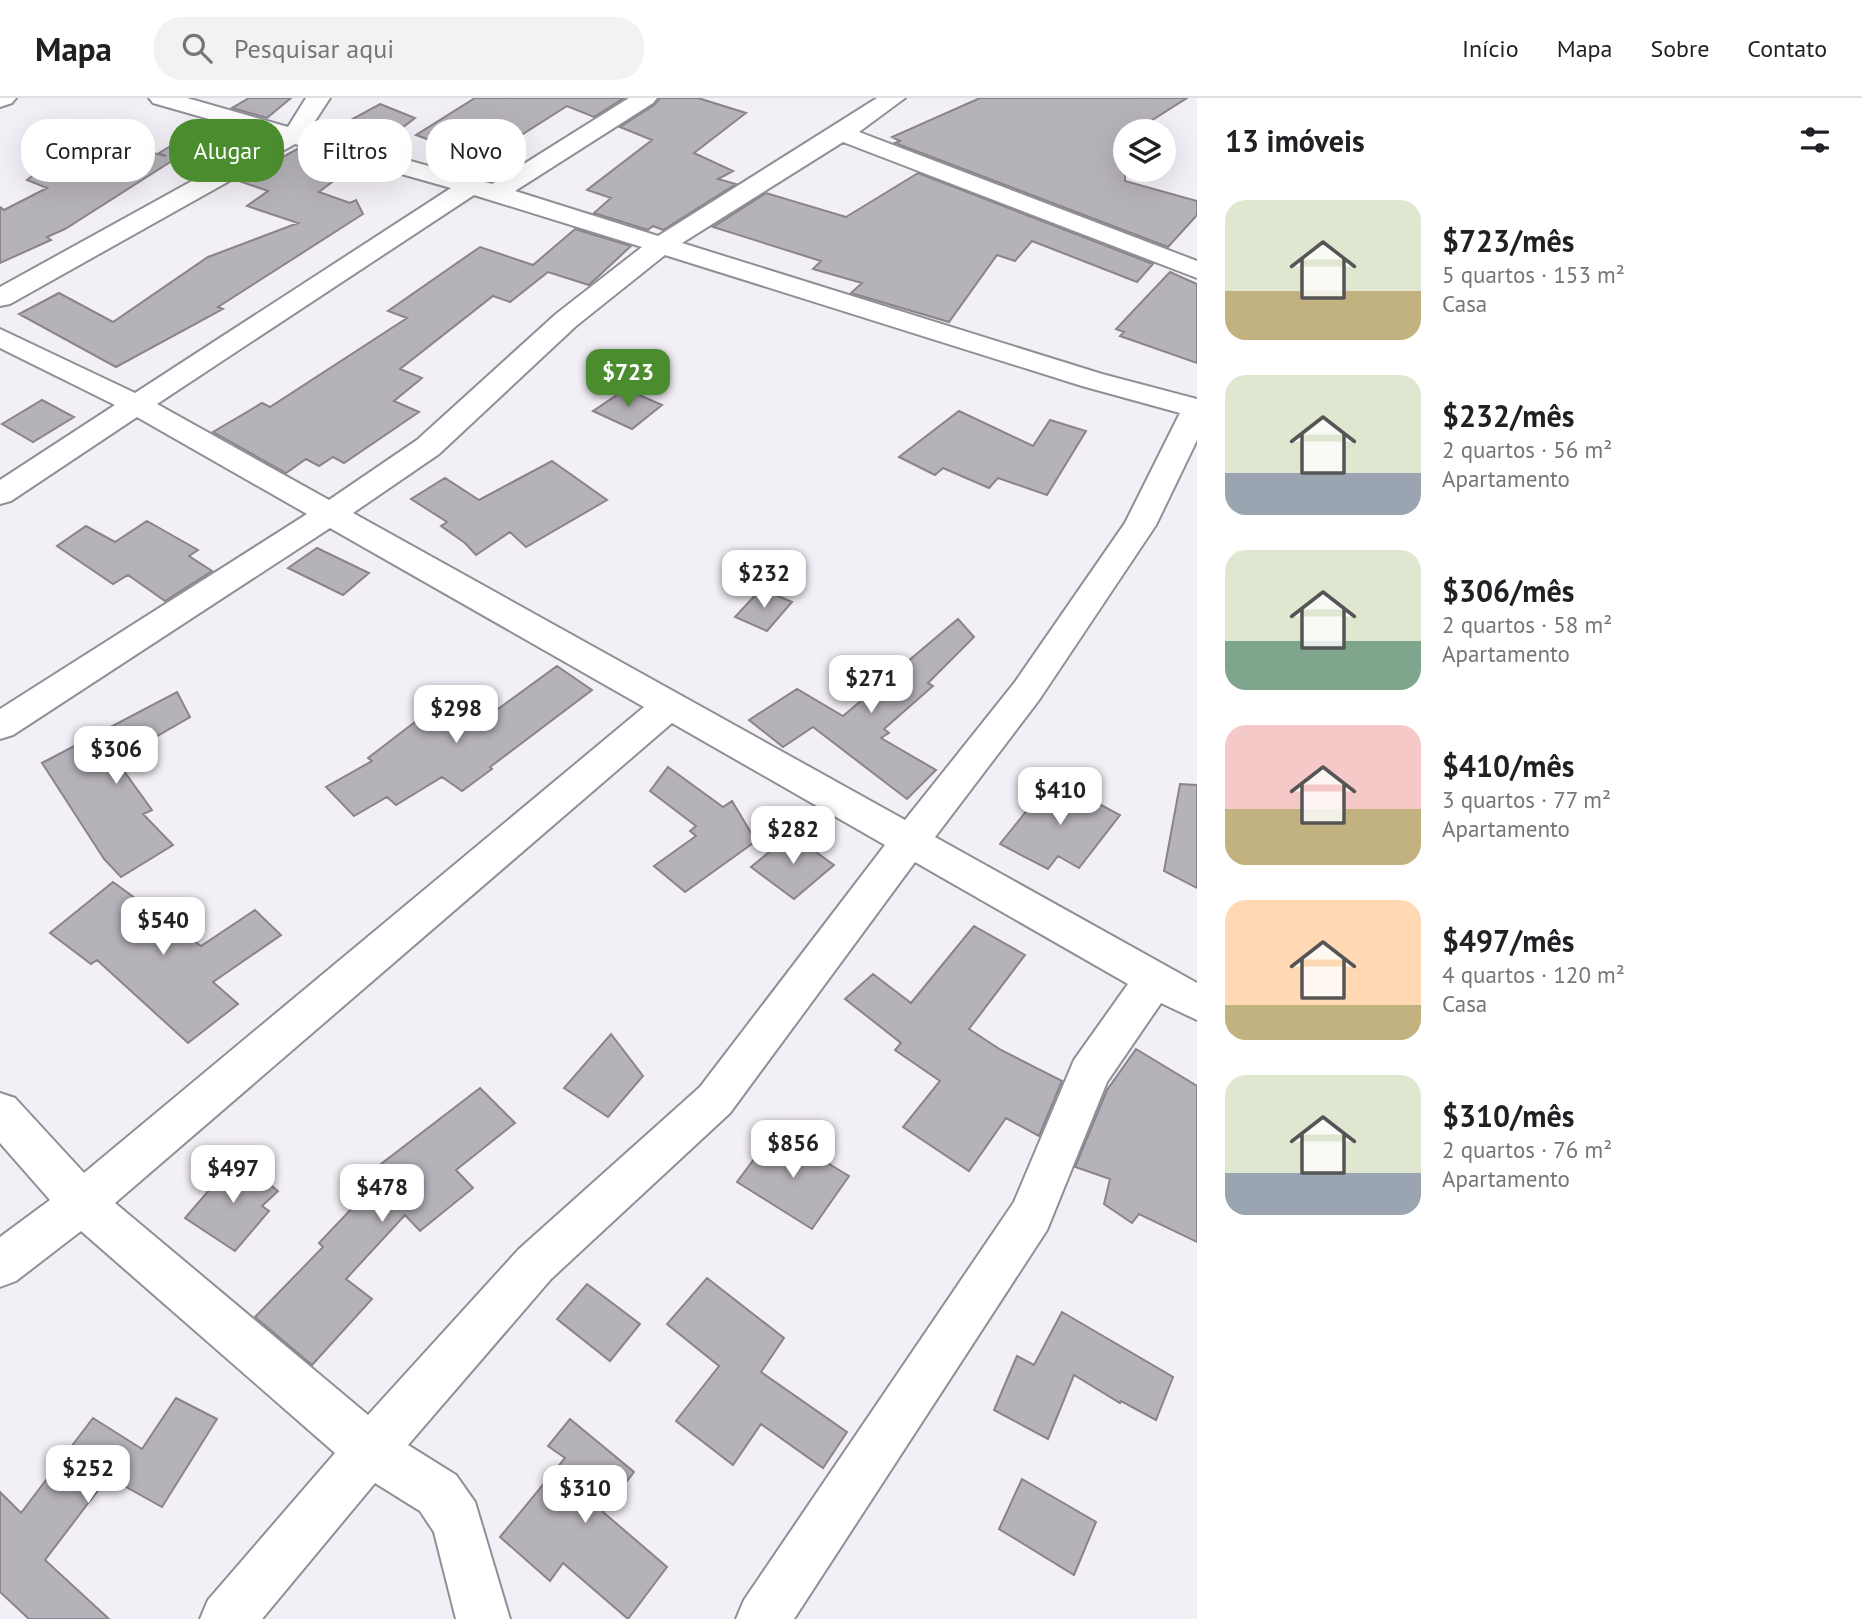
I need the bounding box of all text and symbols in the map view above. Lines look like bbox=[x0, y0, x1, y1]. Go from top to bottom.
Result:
search box bbox=[154, 17, 644, 80]
text: Mapa bbox=[35, 27, 112, 70]
icon: search bbox=[178, 29, 216, 67]
text: Pesquisar aqui bbox=[234, 32, 394, 65]
text: Início bbox=[1462, 33, 1519, 64]
text: Mapa bbox=[1557, 33, 1612, 64]
text: Sobre bbox=[1650, 33, 1709, 64]
text: Contato bbox=[1747, 33, 1827, 64]
chip: Comprar bbox=[21, 119, 155, 182]
chip: Alugar bbox=[169, 119, 284, 182]
chip: Filtros bbox=[298, 119, 412, 182]
chip: Novo bbox=[426, 119, 526, 182]
map controls bbox=[1113, 119, 1176, 182]
button: layers bbox=[1113, 119, 1176, 182]
text: 13 imóveis bbox=[1225, 121, 1365, 160]
icon: filters bbox=[1796, 121, 1834, 159]
text: $723/mês bbox=[1442, 221, 1574, 260]
icon: home bbox=[1281, 228, 1365, 312]
text: 5 quartos · 153 m² bbox=[1442, 260, 1625, 289]
text: Casa bbox=[1442, 289, 1487, 318]
pin: $723 bbox=[587, 350, 669, 409]
text: $723 bbox=[602, 357, 654, 386]
text: $232/mês bbox=[1442, 396, 1574, 435]
icon: home bbox=[1281, 403, 1365, 487]
text: 2 quartos · 56 m² bbox=[1442, 435, 1612, 464]
text: Apartamento bbox=[1442, 464, 1570, 493]
pin: $232 bbox=[723, 550, 805, 610]
text: $232 bbox=[738, 558, 790, 587]
text: $306/mês bbox=[1442, 571, 1574, 610]
icon: home bbox=[1281, 578, 1365, 662]
text: 2 quartos · 58 m² bbox=[1442, 610, 1612, 639]
text: Apartamento bbox=[1442, 639, 1570, 668]
pin: $271 bbox=[830, 656, 912, 715]
text: $271 bbox=[845, 663, 897, 692]
pin: $298 bbox=[415, 686, 497, 745]
text: $298 bbox=[430, 693, 482, 722]
pin: $306 bbox=[75, 726, 157, 786]
text: $306 bbox=[90, 734, 142, 763]
text: $410/mês bbox=[1442, 746, 1574, 785]
icon: home bbox=[1281, 753, 1365, 837]
pin: $410 bbox=[1019, 768, 1101, 827]
text: $410 bbox=[1034, 775, 1086, 804]
text: 3 quartos · 77 m² bbox=[1442, 785, 1611, 814]
pin: $282 bbox=[752, 806, 834, 866]
text: $282 bbox=[767, 814, 819, 843]
text: Apartamento bbox=[1442, 814, 1570, 843]
pin: $540 bbox=[122, 898, 204, 957]
text: $540 bbox=[137, 905, 189, 934]
text: $497/mês bbox=[1442, 921, 1574, 960]
icon: home bbox=[1281, 928, 1365, 1012]
text: 4 quartos · 120 m² bbox=[1442, 960, 1625, 989]
text: Casa bbox=[1442, 989, 1487, 1018]
text: $310/mês bbox=[1442, 1096, 1574, 1135]
icon: home bbox=[1281, 1103, 1365, 1187]
pin: $856 bbox=[752, 1121, 834, 1180]
text: $856 bbox=[767, 1128, 819, 1157]
text: 2 quartos · 76 m² bbox=[1442, 1135, 1612, 1164]
pin: $497 bbox=[192, 1146, 274, 1205]
text: $497 bbox=[207, 1153, 259, 1182]
pin: $478 bbox=[341, 1164, 423, 1224]
text: Apartamento bbox=[1442, 1164, 1570, 1193]
text: $478 bbox=[356, 1172, 408, 1201]
pin: $252 bbox=[47, 1446, 129, 1505]
text: $252 bbox=[62, 1453, 114, 1482]
pin: $310 bbox=[544, 1466, 626, 1525]
text: $310 bbox=[559, 1473, 611, 1502]

